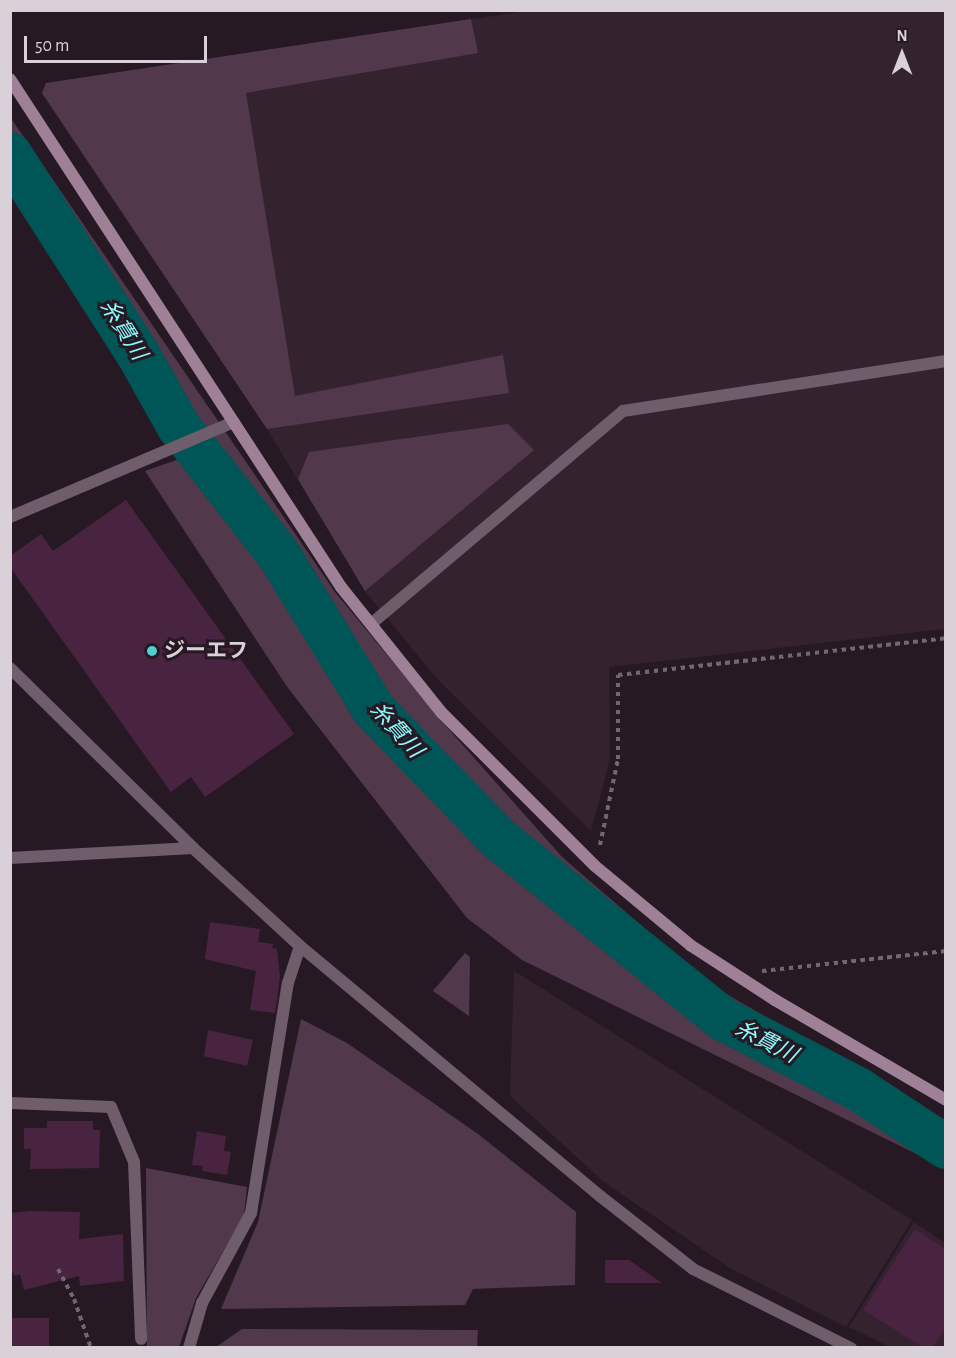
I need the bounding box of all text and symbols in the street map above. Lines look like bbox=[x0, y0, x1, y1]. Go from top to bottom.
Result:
scale bar bbox=[27, 24, 210, 62]
north arrow bbox=[872, 24, 932, 84]
text: N bbox=[896, 28, 908, 44]
text: 50 m bbox=[35, 37, 69, 55]
water label: 糸貫川 bbox=[94, 295, 152, 365]
place label: ジーエフ bbox=[164, 638, 248, 664]
marker: ジーエフ bbox=[145, 644, 159, 658]
water label: 糸貫川 bbox=[364, 697, 428, 763]
water label: 糸貫川 bbox=[731, 1015, 801, 1069]

